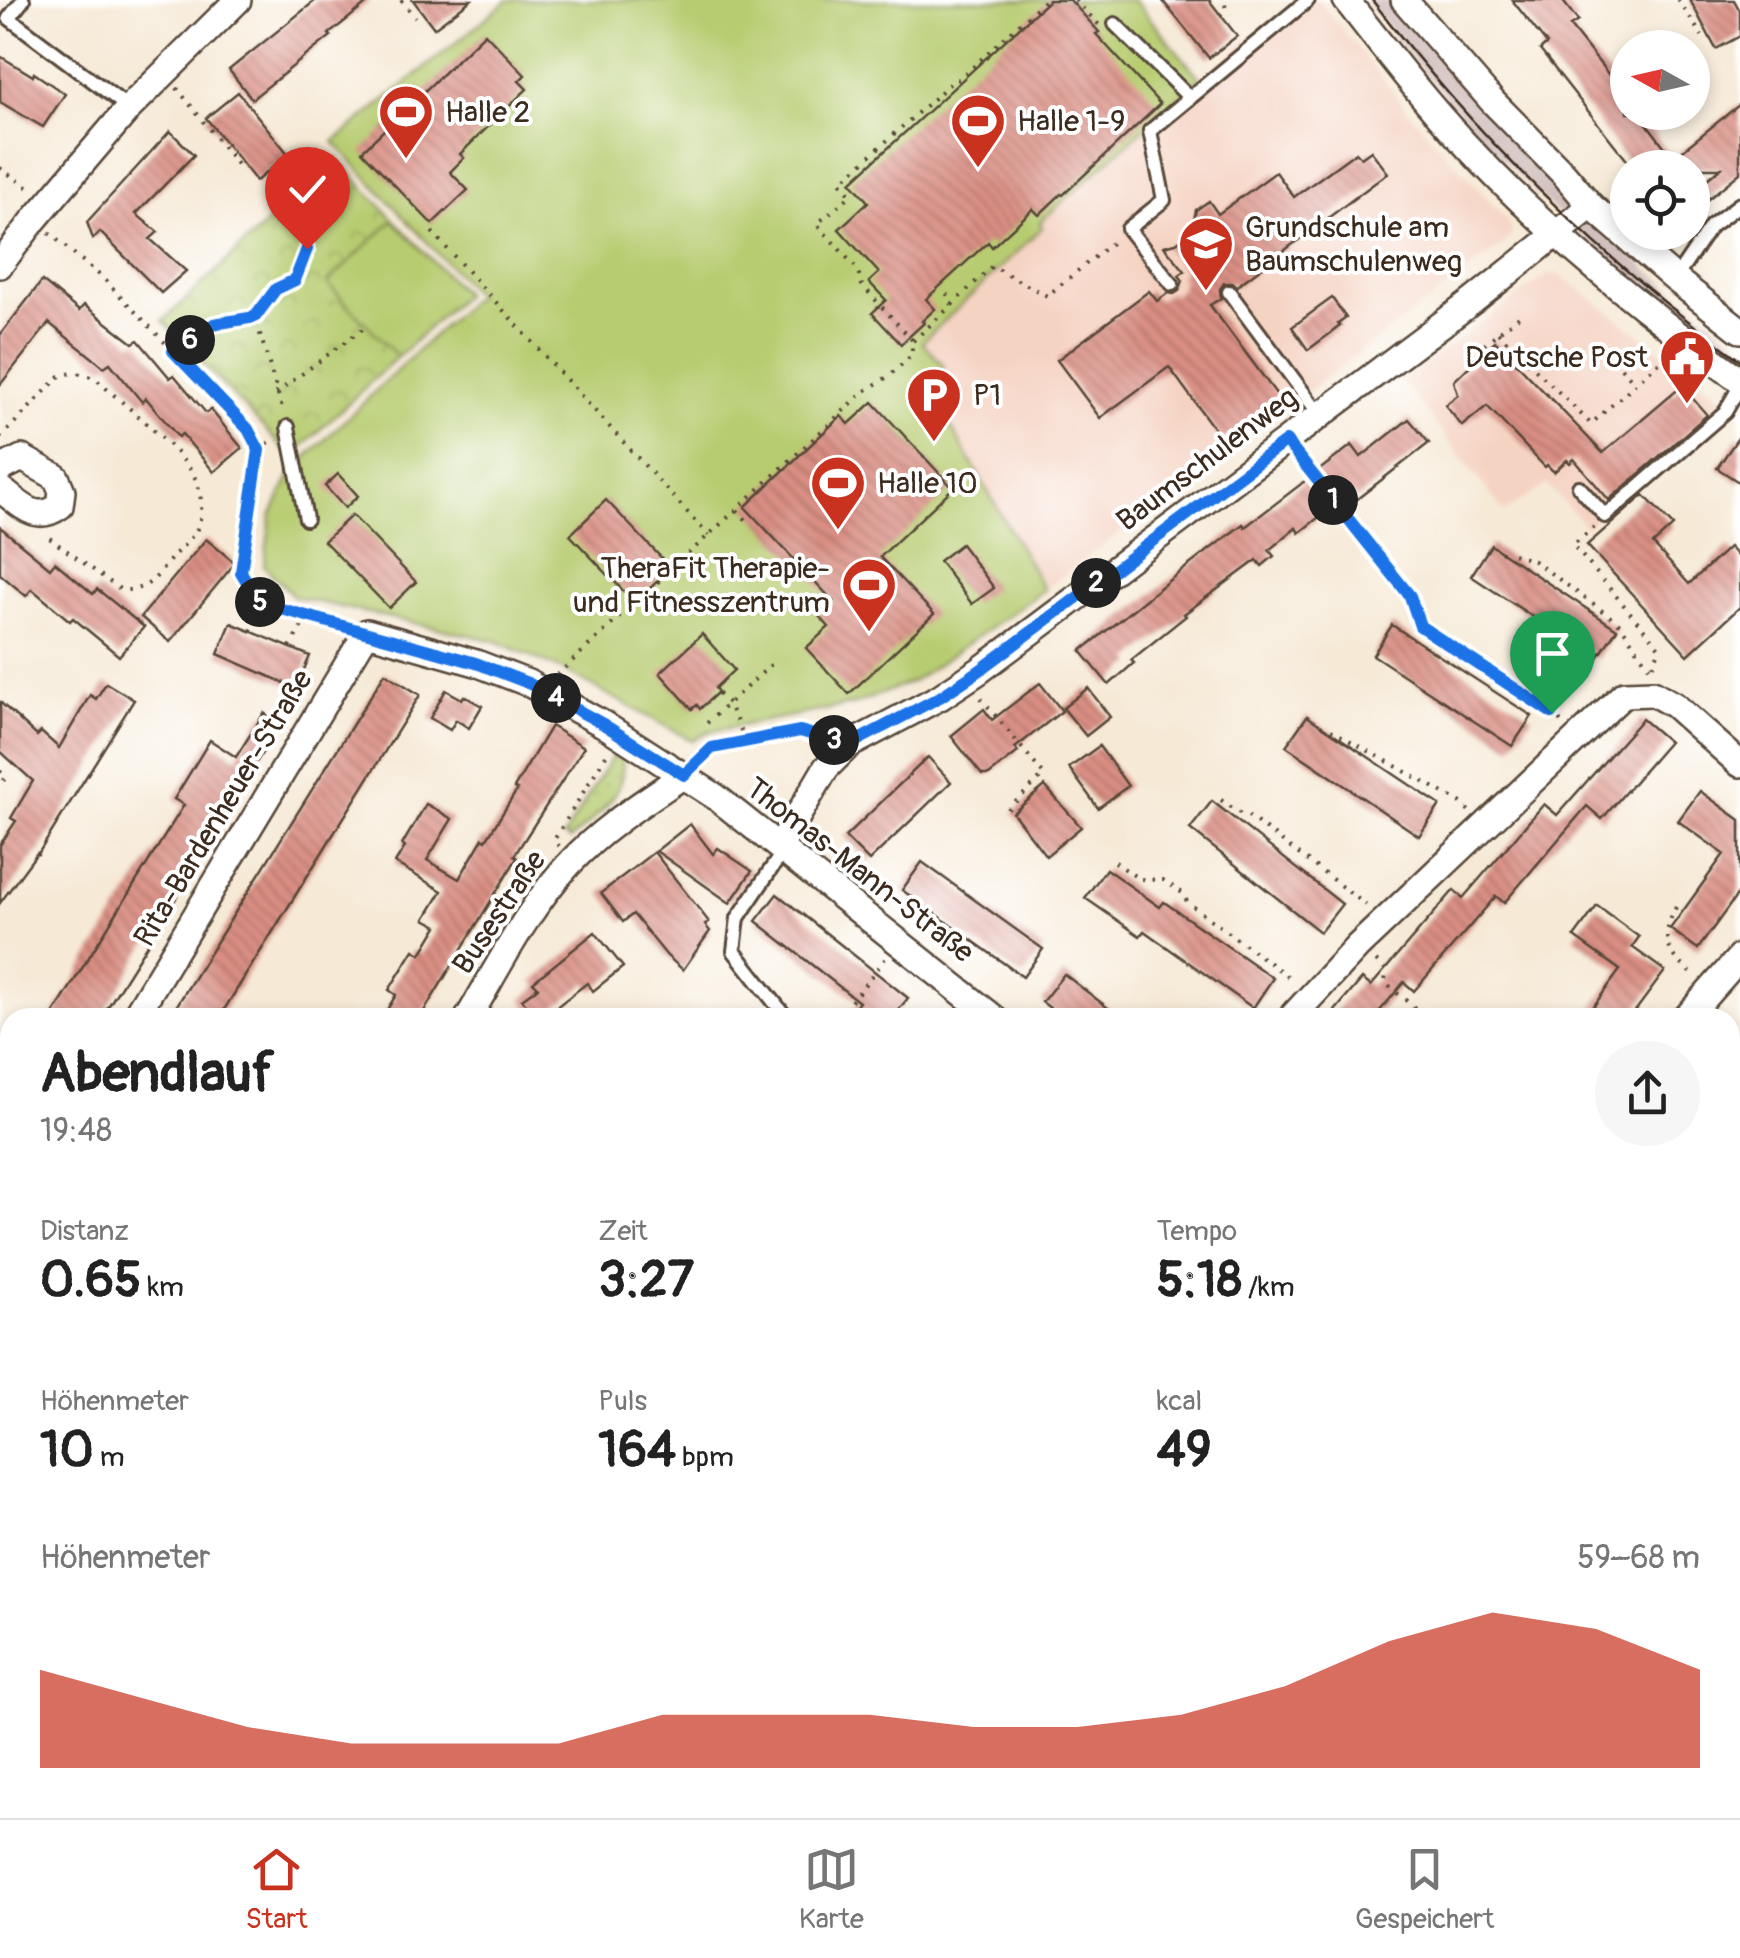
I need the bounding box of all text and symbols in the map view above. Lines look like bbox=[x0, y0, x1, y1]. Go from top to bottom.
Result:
north arrow bbox=[1610, 30, 1710, 130]
map controls bbox=[1610, 30, 1710, 250]
sports icon: Halle 2 bbox=[376, 82, 436, 161]
sports icon: Halle 1-9 bbox=[948, 91, 1008, 170]
place label: Halle 2 bbox=[445, 94, 530, 131]
place label: Halle 1-9 bbox=[1017, 103, 1125, 140]
pin bbox=[265, 147, 350, 250]
button: locate bbox=[1610, 150, 1710, 250]
icon: check bbox=[280, 162, 335, 217]
place label: Grundschule am Baumschulenweg bbox=[1245, 209, 1462, 280]
school or university icon: Grundschule am Baumschulenweg bbox=[1176, 214, 1236, 293]
pin: 6 bbox=[165, 315, 215, 365]
text: 6 bbox=[182, 322, 198, 357]
public building icon: Deutsche Post bbox=[1657, 327, 1717, 406]
place label: Deutsche Post bbox=[1465, 339, 1649, 376]
parking icon: P1 bbox=[904, 365, 964, 444]
place label: P1 bbox=[973, 377, 1001, 414]
street label: Baumschulenweg bbox=[1110, 379, 1305, 539]
sports icon: Halle 10 bbox=[808, 453, 868, 532]
place label: Halle 10 bbox=[877, 465, 978, 502]
pin: 1 bbox=[1308, 475, 1358, 525]
text: 1 bbox=[1328, 482, 1338, 517]
place label: TheraFit Therapie- und Fitnesszentrum bbox=[573, 550, 830, 621]
sports icon: TheraFit Therapie- und Fitnesszentrum bbox=[839, 555, 899, 634]
pin: 2 bbox=[1071, 558, 1121, 608]
text: 2 bbox=[1088, 565, 1104, 600]
pin: 5 bbox=[235, 577, 285, 627]
text: 5 bbox=[252, 584, 268, 619]
pin bbox=[1510, 611, 1595, 714]
icon: arrive bbox=[1525, 626, 1580, 681]
street label: Rita-Bardenheuer-Straße bbox=[126, 663, 321, 953]
pin: 4 bbox=[531, 673, 581, 723]
text: 4 bbox=[548, 680, 564, 715]
pin: 3 bbox=[809, 715, 859, 765]
text: 3 bbox=[826, 722, 842, 757]
street label: Thomas-Mann-Straße bbox=[738, 770, 981, 971]
street label: Busestraße bbox=[444, 843, 554, 981]
text: Abendlauf bbox=[40, 1039, 274, 1108]
button: share bbox=[1595, 1041, 1700, 1146]
text: 19:48 bbox=[40, 1111, 112, 1151]
text: Distanz bbox=[40, 1214, 129, 1249]
text: Zeit bbox=[598, 1214, 648, 1249]
text: Tempo bbox=[1157, 1214, 1237, 1249]
text: 0.65 bbox=[40, 1249, 141, 1312]
text: 3:27 bbox=[598, 1249, 694, 1312]
text: 5:18 bbox=[1157, 1249, 1242, 1312]
text: km bbox=[141, 1270, 184, 1305]
text: /km bbox=[1242, 1270, 1295, 1305]
text: Höhenmeter bbox=[40, 1384, 189, 1419]
text: Puls bbox=[598, 1384, 647, 1419]
text: kcal bbox=[1157, 1384, 1202, 1419]
text: 10 bbox=[40, 1419, 94, 1482]
text: 164 bbox=[598, 1419, 676, 1482]
text: 49 bbox=[1157, 1419, 1211, 1482]
text: m bbox=[94, 1440, 125, 1475]
text: bpm bbox=[676, 1440, 734, 1475]
text: Höhenmeter bbox=[40, 1538, 210, 1578]
text: 59–68 m bbox=[1577, 1538, 1700, 1578]
tab: Start bbox=[246, 1842, 308, 1937]
tab: Karte bbox=[799, 1842, 864, 1937]
tab: Gespeichert bbox=[1355, 1842, 1494, 1937]

